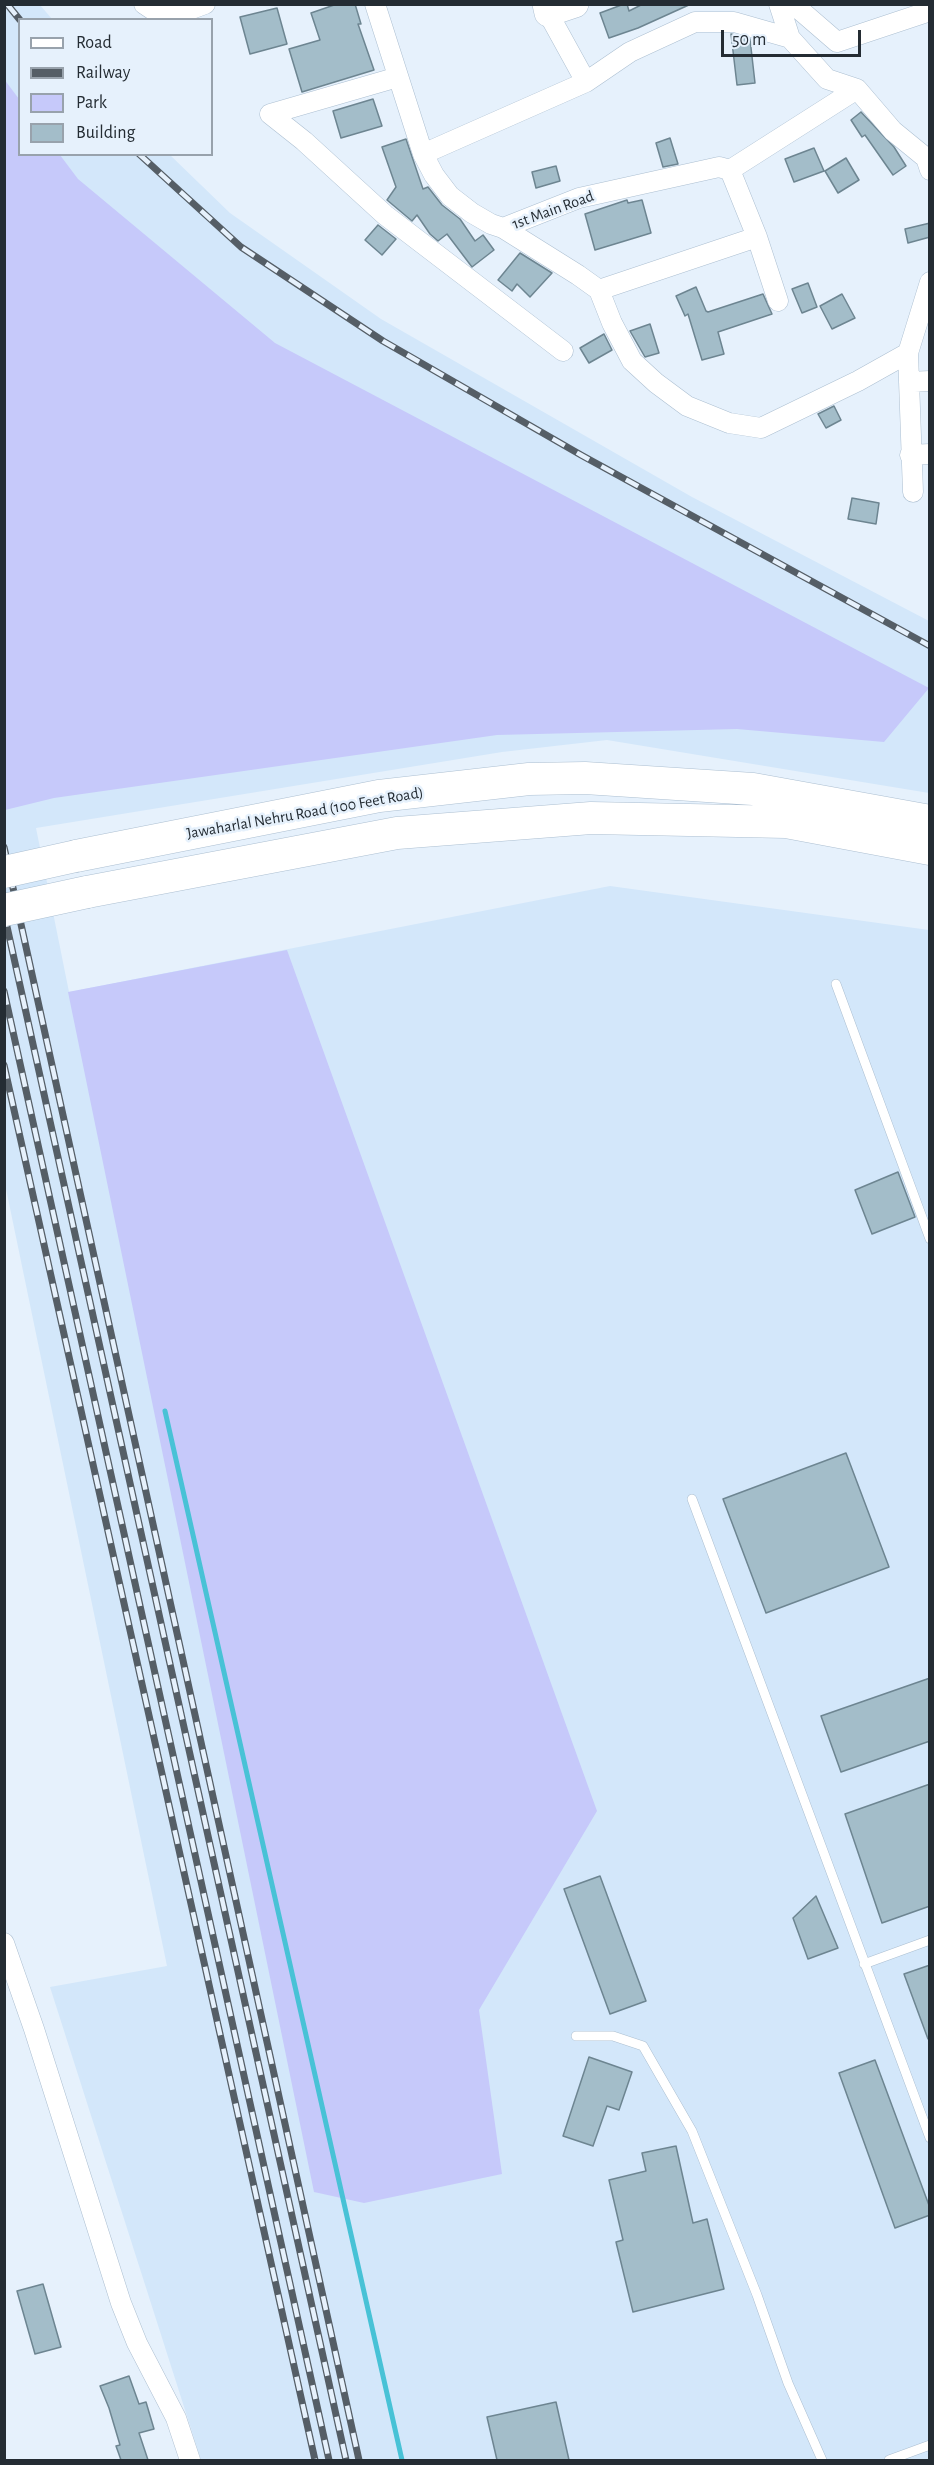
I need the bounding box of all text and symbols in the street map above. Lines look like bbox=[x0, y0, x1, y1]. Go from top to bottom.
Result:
legend bbox=[18, 18, 213, 156]
scale bar bbox=[724, 18, 864, 56]
text: 50 m bbox=[732, 31, 766, 49]
text: Road bbox=[76, 34, 112, 52]
text: Railway bbox=[76, 64, 130, 82]
text: Park bbox=[76, 94, 107, 112]
text: Building bbox=[76, 124, 135, 142]
street label: 1st Main Road bbox=[509, 186, 597, 234]
street label: Jawaharlal Nehru Road (100 Feet Road) bbox=[185, 783, 425, 843]

